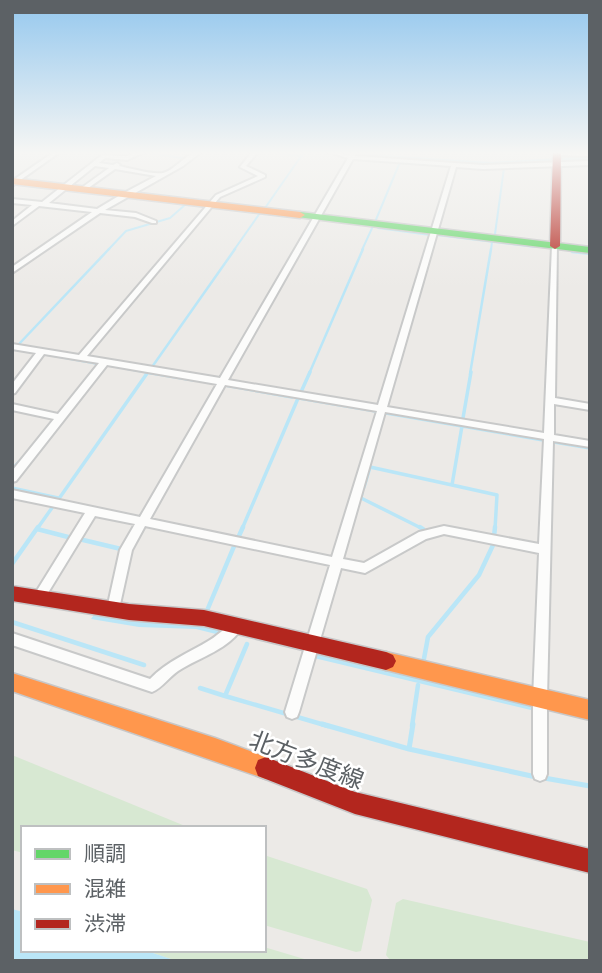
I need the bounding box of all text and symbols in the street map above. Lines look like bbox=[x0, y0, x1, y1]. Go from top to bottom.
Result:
street label: 北方多度線 bbox=[246, 724, 368, 794]
legend bbox=[21, 826, 266, 952]
text: 順調 bbox=[84, 840, 126, 865]
text: 混雑 bbox=[84, 875, 126, 900]
text: 渋滞 bbox=[84, 910, 126, 935]

